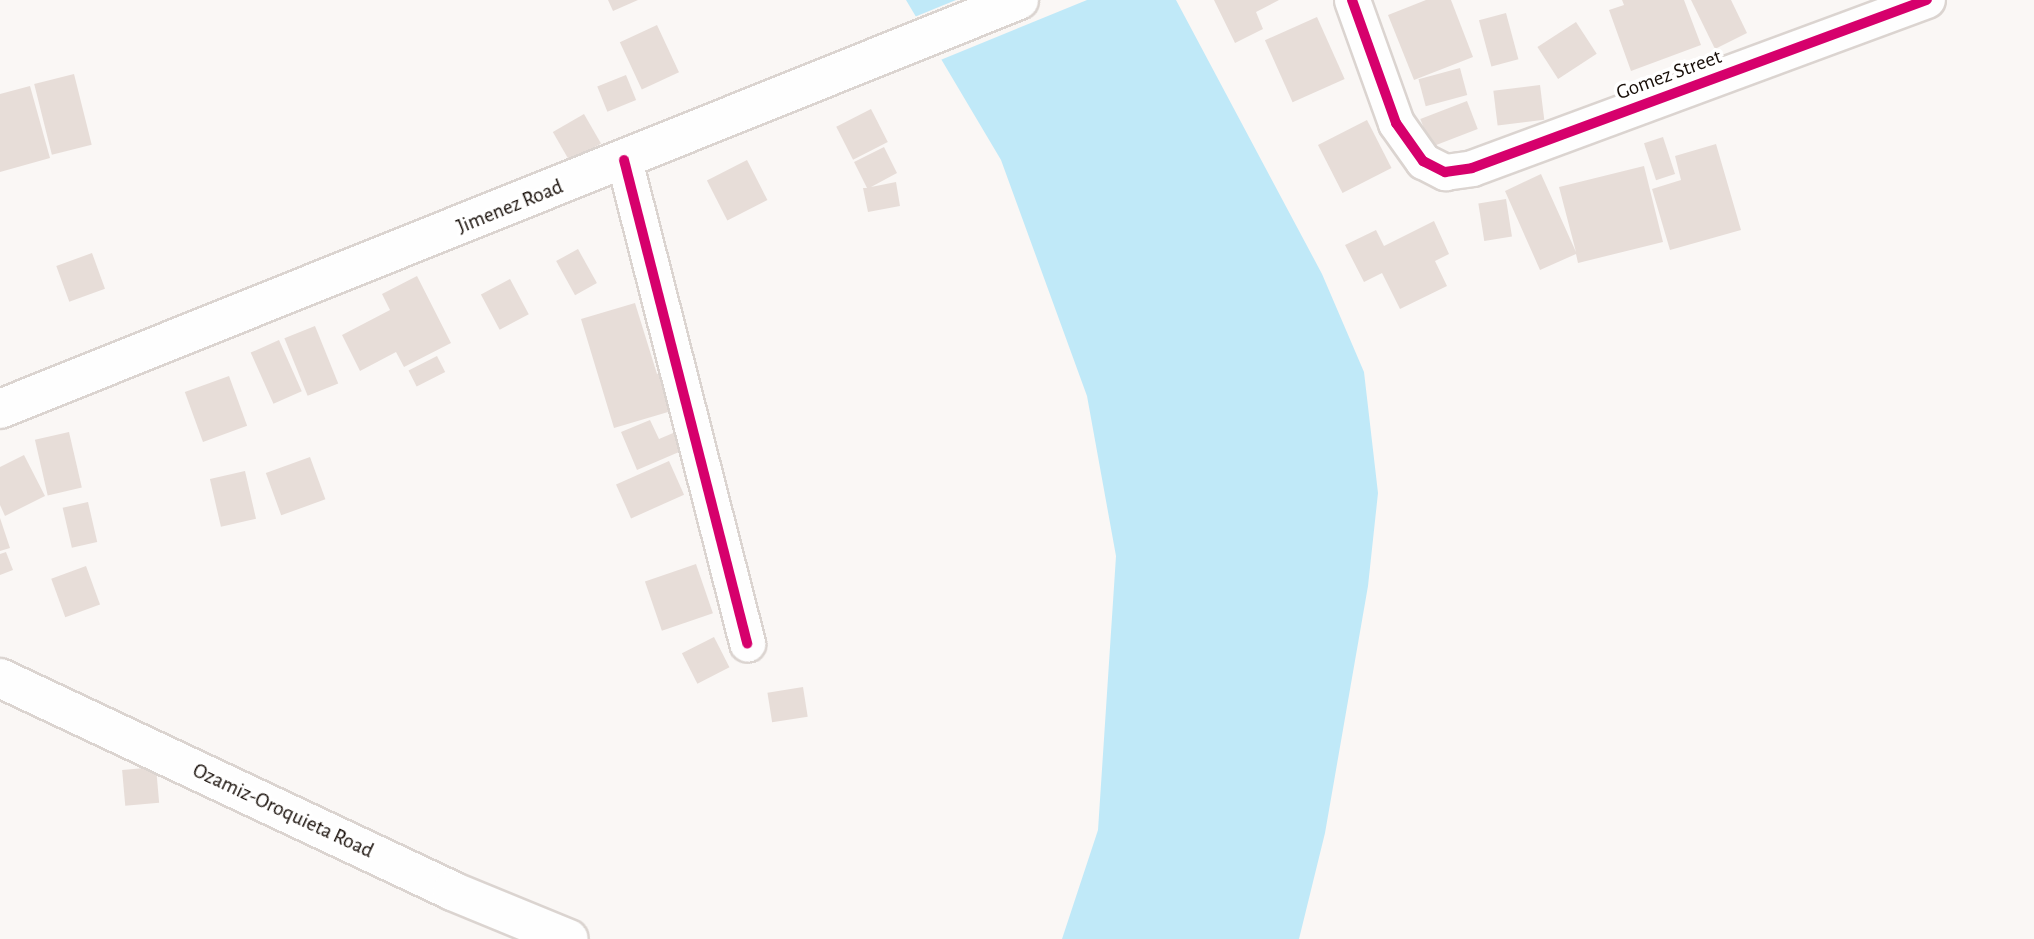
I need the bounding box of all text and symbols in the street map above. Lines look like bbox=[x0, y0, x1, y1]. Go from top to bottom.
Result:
street label: Gomez Street bbox=[1613, 44, 1725, 106]
street label: Jimenez Road bbox=[453, 174, 567, 240]
street label: Ozamiz-Oroquieta Road bbox=[189, 758, 377, 864]

